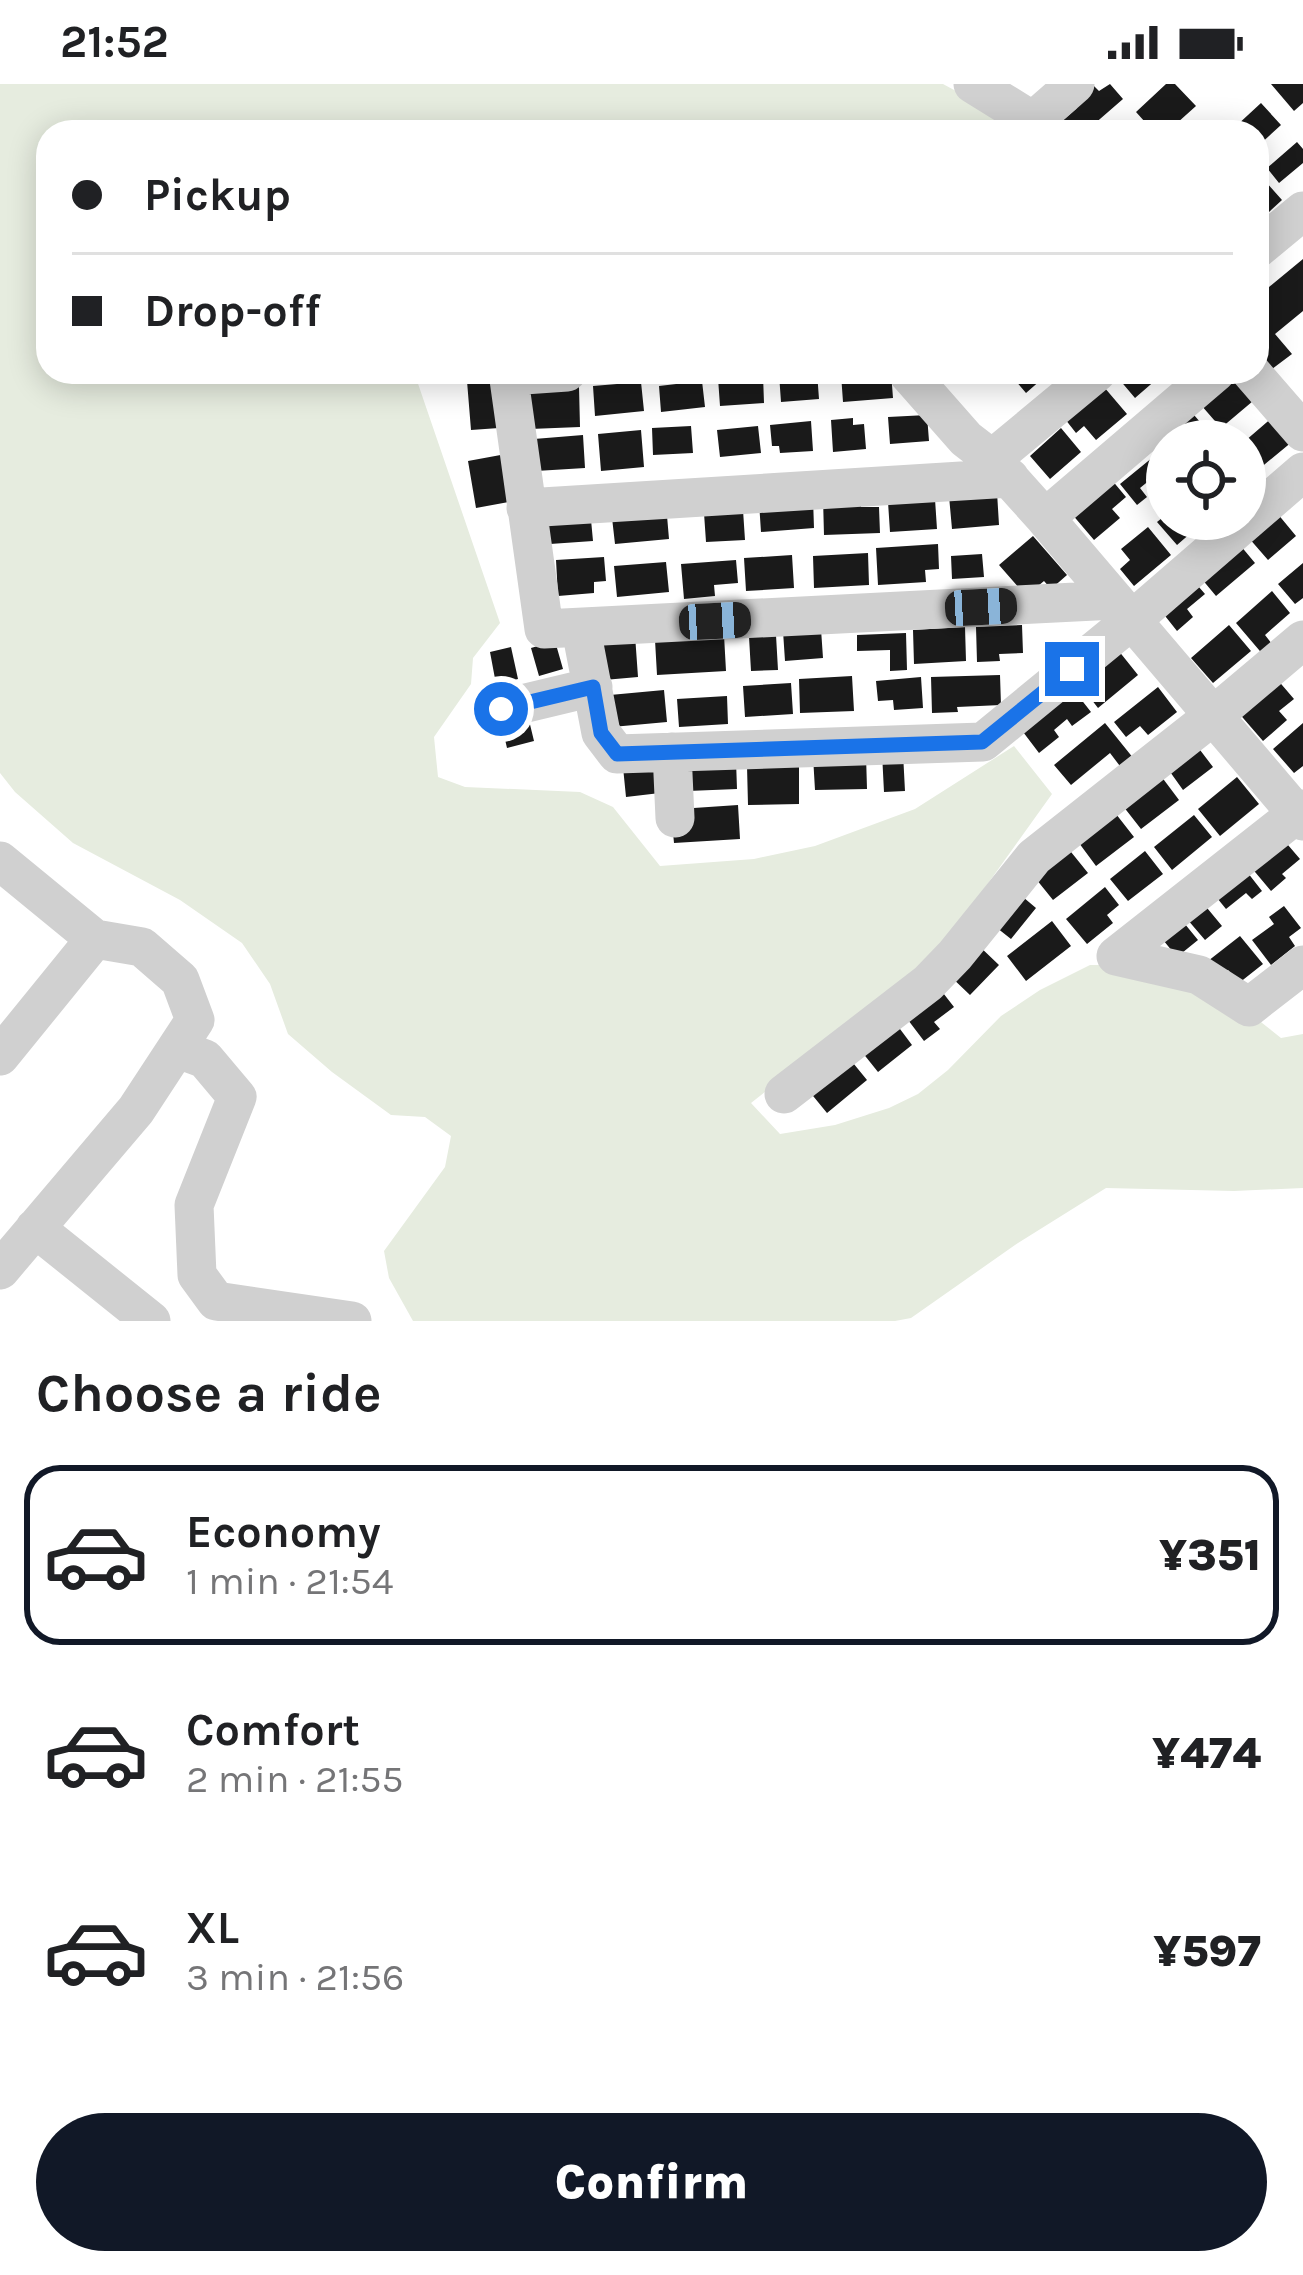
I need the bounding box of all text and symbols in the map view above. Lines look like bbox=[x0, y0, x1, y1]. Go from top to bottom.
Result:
text: 21:52 bbox=[60, 16, 169, 68]
text: Pickup bbox=[144, 169, 291, 221]
text: Drop-off bbox=[144, 285, 321, 337]
map controls bbox=[1146, 420, 1266, 540]
button: locate bbox=[1146, 420, 1266, 540]
car bbox=[944, 587, 1018, 627]
car bbox=[678, 601, 752, 641]
route end bbox=[1045, 642, 1099, 696]
route start bbox=[474, 682, 528, 736]
text: Choose a ride bbox=[36, 1361, 382, 1425]
icon: car bbox=[42, 1501, 150, 1609]
text: Economy bbox=[186, 1506, 381, 1558]
text: ¥351 bbox=[1159, 1529, 1261, 1581]
text: 1 min · 21:54 bbox=[186, 1558, 394, 1604]
icon: car bbox=[42, 1699, 150, 1807]
text: Comfort bbox=[186, 1704, 360, 1756]
text: ¥474 bbox=[1152, 1727, 1261, 1779]
text: 2 min · 21:55 bbox=[186, 1756, 404, 1802]
icon: car bbox=[42, 1897, 150, 2005]
text: XL bbox=[186, 1902, 239, 1954]
text: ¥597 bbox=[1153, 1925, 1261, 1977]
text: 3 min · 21:56 bbox=[186, 1954, 404, 2000]
button: Confirm bbox=[36, 2113, 1267, 2251]

